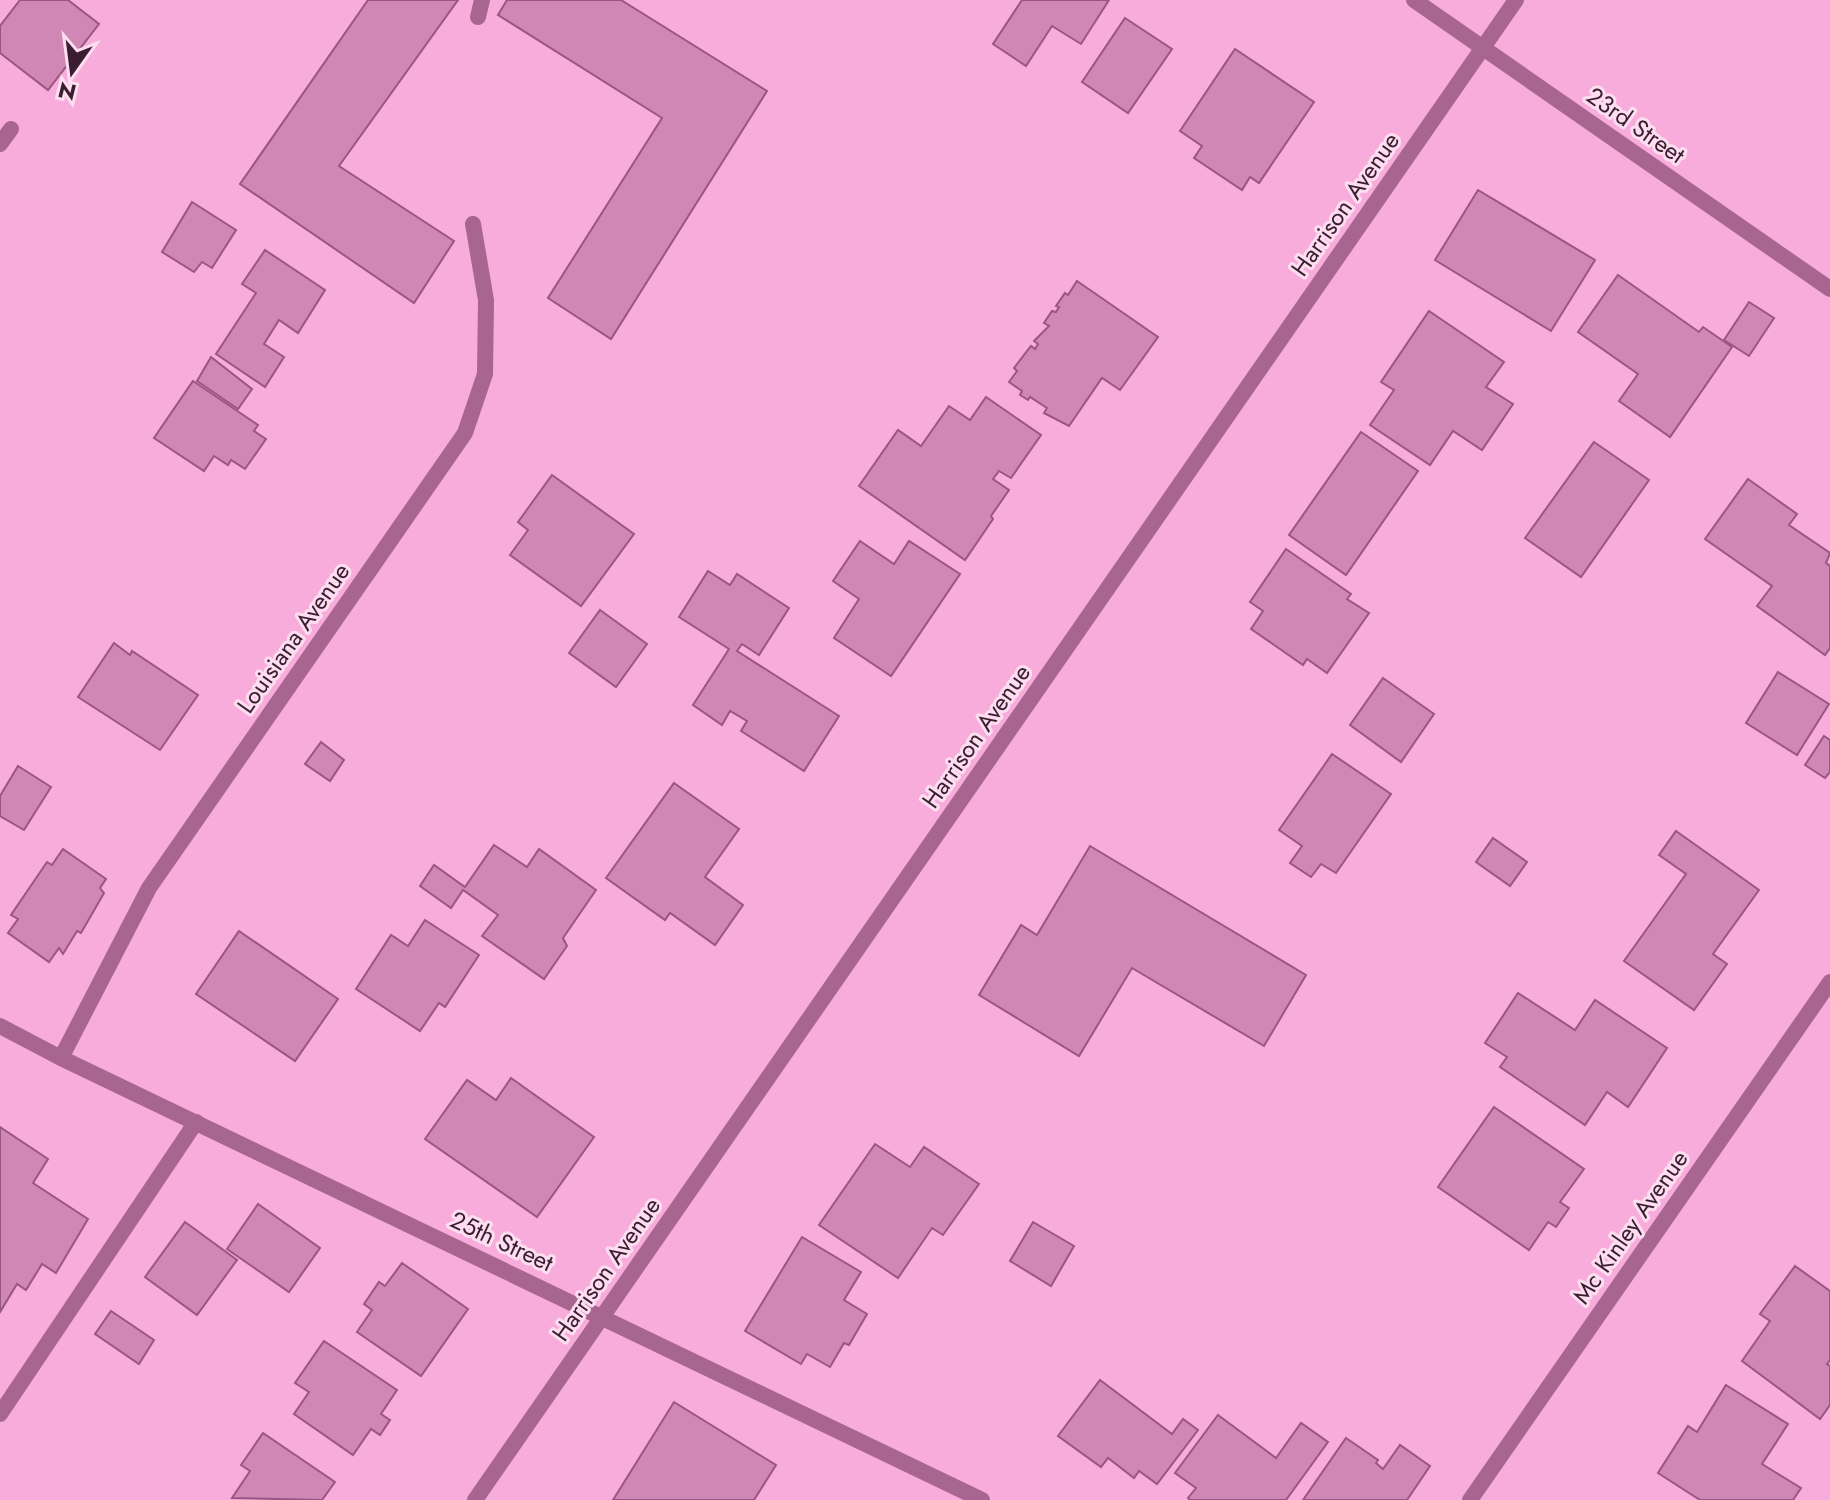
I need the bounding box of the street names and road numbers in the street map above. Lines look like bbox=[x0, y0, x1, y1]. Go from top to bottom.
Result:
street label: 23rd Street bbox=[1580, 78, 1693, 172]
street label: Harrison Avenue bbox=[1282, 125, 1408, 283]
street label: Louisiana Avenue bbox=[228, 556, 358, 720]
street label: Harrison Avenue bbox=[913, 657, 1039, 815]
street label: Mc Kinley Avenue bbox=[1564, 1143, 1696, 1311]
street label: Harrison Avenue bbox=[543, 1190, 669, 1348]
street label: 25th Street bbox=[445, 1202, 559, 1280]

